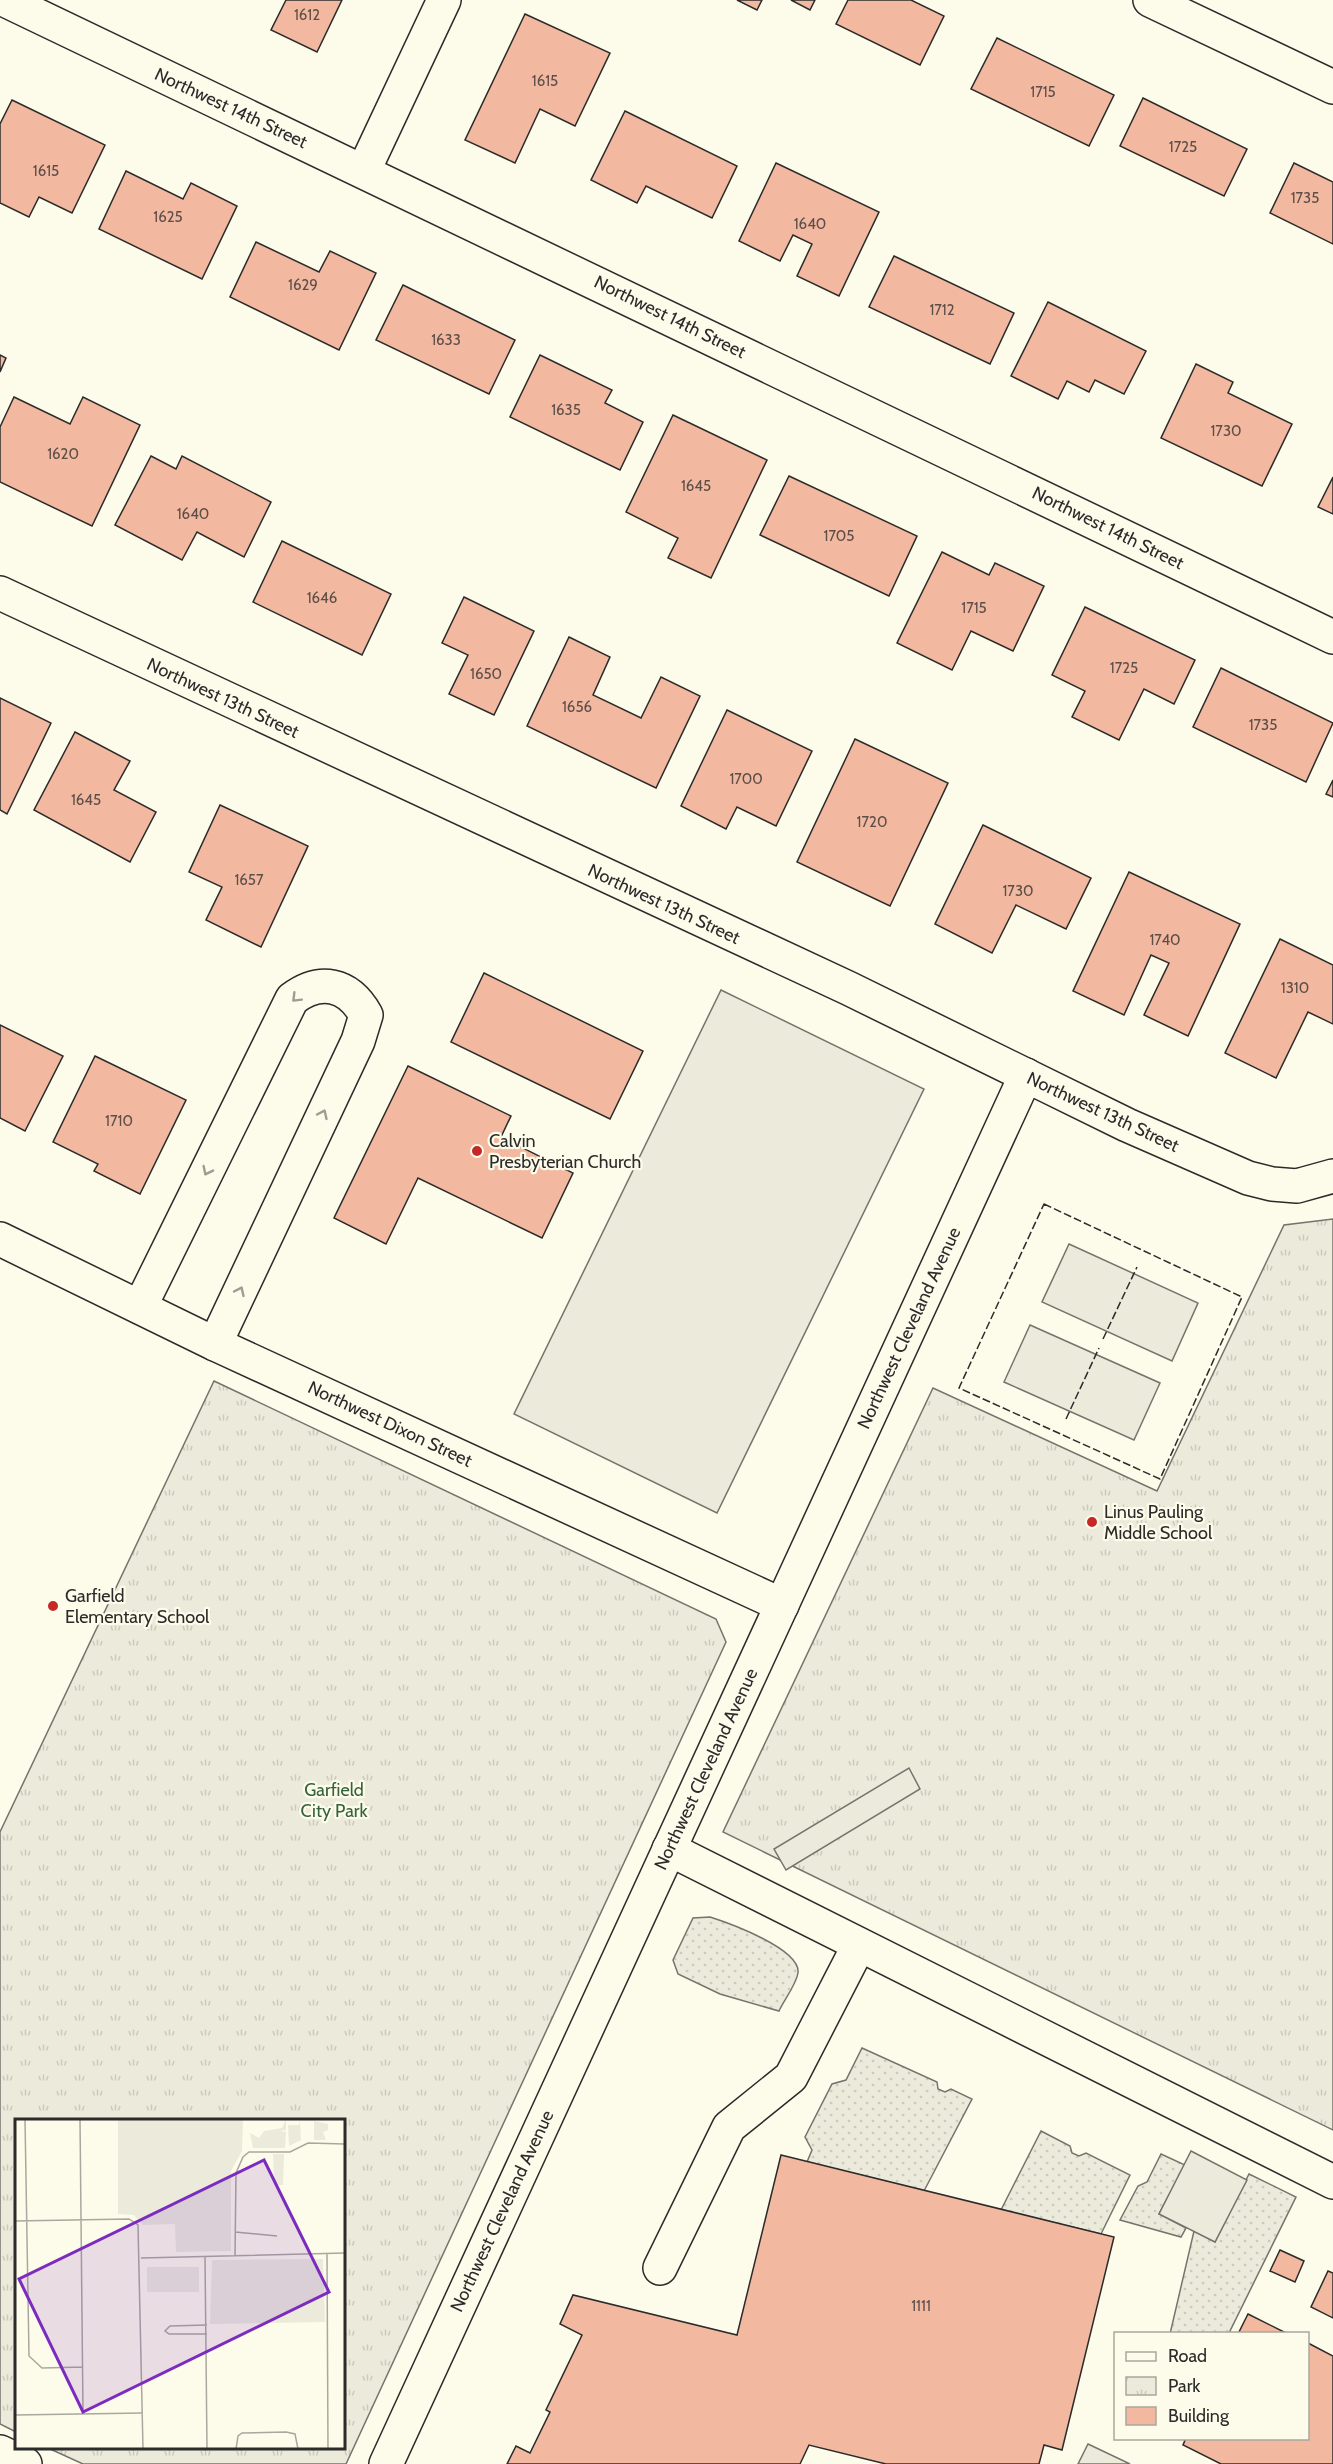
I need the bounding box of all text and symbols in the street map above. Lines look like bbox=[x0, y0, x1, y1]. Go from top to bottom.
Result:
house number: 1612 bbox=[294, 6, 320, 24]
street label: Northwest 14th Street bbox=[151, 63, 311, 153]
house number: 1615 bbox=[532, 72, 558, 90]
house number: 1715 bbox=[1030, 83, 1056, 101]
house number: 1725 bbox=[1169, 138, 1197, 156]
house number: 1615 bbox=[33, 162, 59, 180]
house number: 1735 bbox=[1291, 189, 1319, 207]
house number: 1625 bbox=[153, 208, 183, 226]
house number: 1640 bbox=[794, 215, 826, 233]
street label: Northwest 14th Street bbox=[591, 271, 749, 363]
house number: 1629 bbox=[288, 276, 318, 294]
house number: 1712 bbox=[929, 301, 955, 319]
house number: 1633 bbox=[431, 331, 461, 349]
house number: 1635 bbox=[551, 401, 581, 419]
house number: 1730 bbox=[1210, 422, 1242, 440]
house number: 1620 bbox=[47, 445, 79, 463]
house number: 1645 bbox=[681, 477, 711, 495]
street label: Northwest 14th Street bbox=[1029, 482, 1187, 574]
house number: 1640 bbox=[177, 505, 209, 523]
house number: 1705 bbox=[824, 527, 854, 545]
house number: 1646 bbox=[307, 589, 337, 607]
house number: 1715 bbox=[961, 599, 987, 617]
street label: Northwest 13th Street bbox=[144, 653, 302, 743]
house number: 1725 bbox=[1110, 659, 1138, 677]
house number: 1650 bbox=[470, 665, 502, 683]
house number: 1656 bbox=[562, 698, 592, 716]
house number: 1735 bbox=[1249, 716, 1277, 734]
house number: 1700 bbox=[729, 770, 763, 788]
house number: 1645 bbox=[71, 791, 101, 809]
house number: 1720 bbox=[857, 813, 887, 831]
street label: Northwest 13th Street bbox=[585, 859, 743, 949]
house number: 1657 bbox=[234, 871, 264, 889]
house number: 1730 bbox=[1002, 882, 1034, 900]
house number: 1740 bbox=[1149, 931, 1181, 949]
house number: 1310 bbox=[1281, 979, 1309, 997]
one-way arrow bbox=[292, 991, 303, 1002]
street label: Northwest 13th Street bbox=[1024, 1067, 1182, 1157]
one-way arrow bbox=[316, 1110, 328, 1121]
house number: 1710 bbox=[105, 1112, 133, 1130]
place label: Calvin Presbyterian Church bbox=[489, 1130, 641, 1173]
marker: Calvin Presbyterian Church bbox=[470, 1144, 484, 1158]
one-way arrow bbox=[203, 1165, 214, 1176]
street label: Northwest Cleveland Avenue bbox=[853, 1224, 965, 1432]
one-way arrow bbox=[233, 1286, 245, 1297]
street label: Northwest Dixon Street bbox=[304, 1376, 476, 1472]
place label: Linus Pauling Middle School bbox=[1104, 1501, 1213, 1544]
marker: Linus Pauling Middle School bbox=[1085, 1515, 1099, 1529]
place label: Garfield Elementary School bbox=[65, 1585, 210, 1628]
marker: Garfield Elementary School bbox=[46, 1599, 60, 1613]
street label: Northwest Cleveland Avenue bbox=[650, 1665, 762, 1873]
park label: Garfield City Park bbox=[300, 1779, 368, 1822]
street label: Northwest Cleveland Avenue bbox=[446, 2107, 558, 2315]
inset map bbox=[15, 2119, 345, 2449]
house number: 1111 bbox=[911, 2297, 931, 2315]
legend bbox=[1114, 2332, 1309, 2440]
text: Road bbox=[1168, 2345, 1207, 2367]
text: Park bbox=[1168, 2375, 1201, 2397]
text: Building bbox=[1168, 2405, 1230, 2427]

